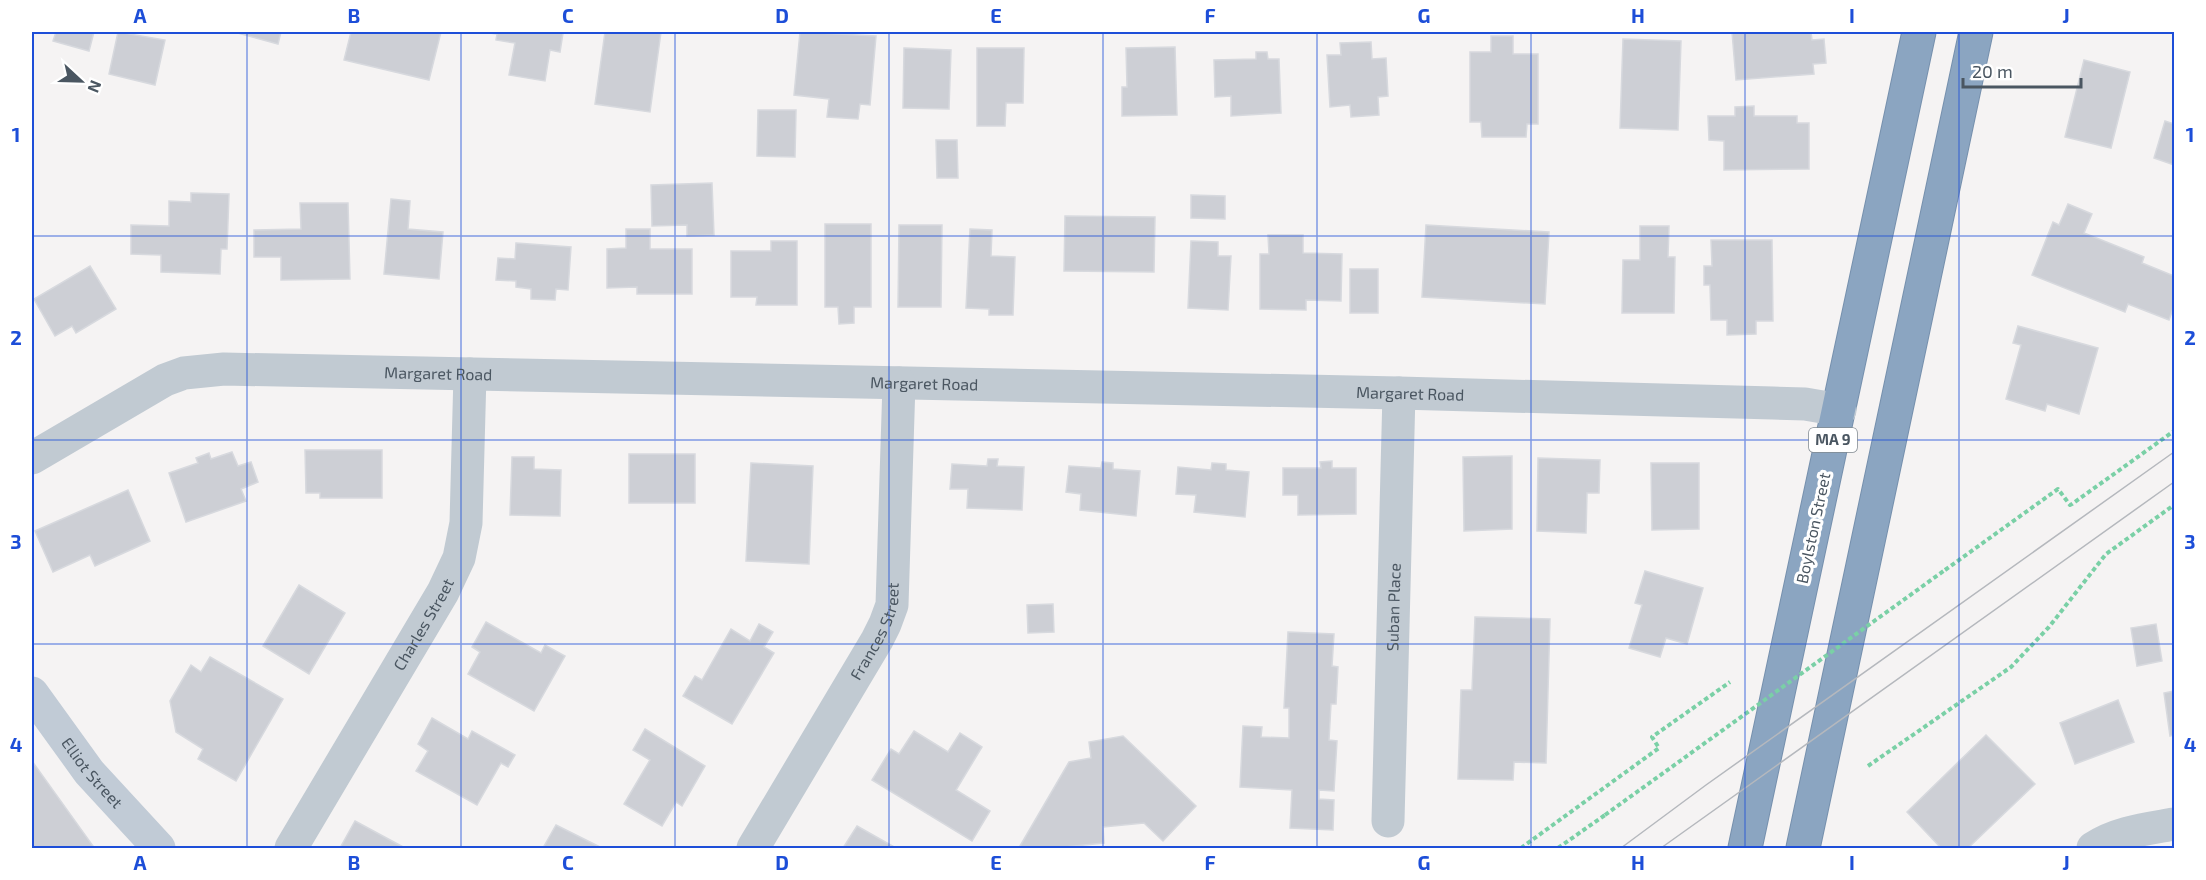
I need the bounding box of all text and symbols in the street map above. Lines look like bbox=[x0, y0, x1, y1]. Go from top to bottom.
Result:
text: A bbox=[133, 3, 147, 27]
text: B bbox=[348, 3, 360, 27]
text: C bbox=[562, 3, 574, 27]
text: D bbox=[775, 3, 789, 27]
text: E bbox=[990, 3, 1002, 27]
text: F bbox=[1204, 3, 1216, 27]
text: G bbox=[1418, 3, 1430, 27]
text: H bbox=[1631, 3, 1645, 27]
text: I bbox=[1849, 3, 1855, 27]
text: J bbox=[2062, 3, 2070, 27]
north arrow bbox=[51, 51, 111, 111]
scale bar bbox=[1963, 51, 2082, 89]
text: 20 m bbox=[1972, 60, 2013, 82]
text: N bbox=[84, 78, 106, 96]
text: 1 bbox=[12, 122, 20, 146]
text: 1 bbox=[2186, 122, 2194, 146]
text: 2 bbox=[10, 325, 22, 349]
text: 2 bbox=[2184, 325, 2196, 349]
street label: Margaret Road bbox=[384, 362, 493, 383]
street label: Margaret Road bbox=[870, 372, 979, 393]
street label: Margaret Road bbox=[1356, 382, 1464, 404]
road number: MA 9 bbox=[1809, 428, 1857, 452]
street label: Boylston Street bbox=[1791, 471, 1834, 585]
text: 3 bbox=[10, 529, 22, 553]
text: 3 bbox=[2184, 529, 2196, 553]
street label: Suban Place bbox=[1382, 563, 1404, 651]
street label: Charles Street bbox=[389, 575, 457, 673]
street label: Frances Street bbox=[845, 582, 902, 683]
text: 4 bbox=[10, 732, 23, 756]
text: 4 bbox=[2184, 732, 2197, 756]
street label: Elliot Street bbox=[58, 733, 127, 812]
text: A bbox=[133, 850, 147, 874]
text: B bbox=[348, 850, 360, 874]
text: C bbox=[562, 850, 574, 874]
text: D bbox=[775, 850, 789, 874]
text: E bbox=[990, 850, 1002, 874]
text: F bbox=[1204, 850, 1216, 874]
text: G bbox=[1418, 850, 1430, 874]
text: H bbox=[1631, 850, 1645, 874]
text: I bbox=[1849, 850, 1855, 874]
text: J bbox=[2062, 850, 2070, 874]

